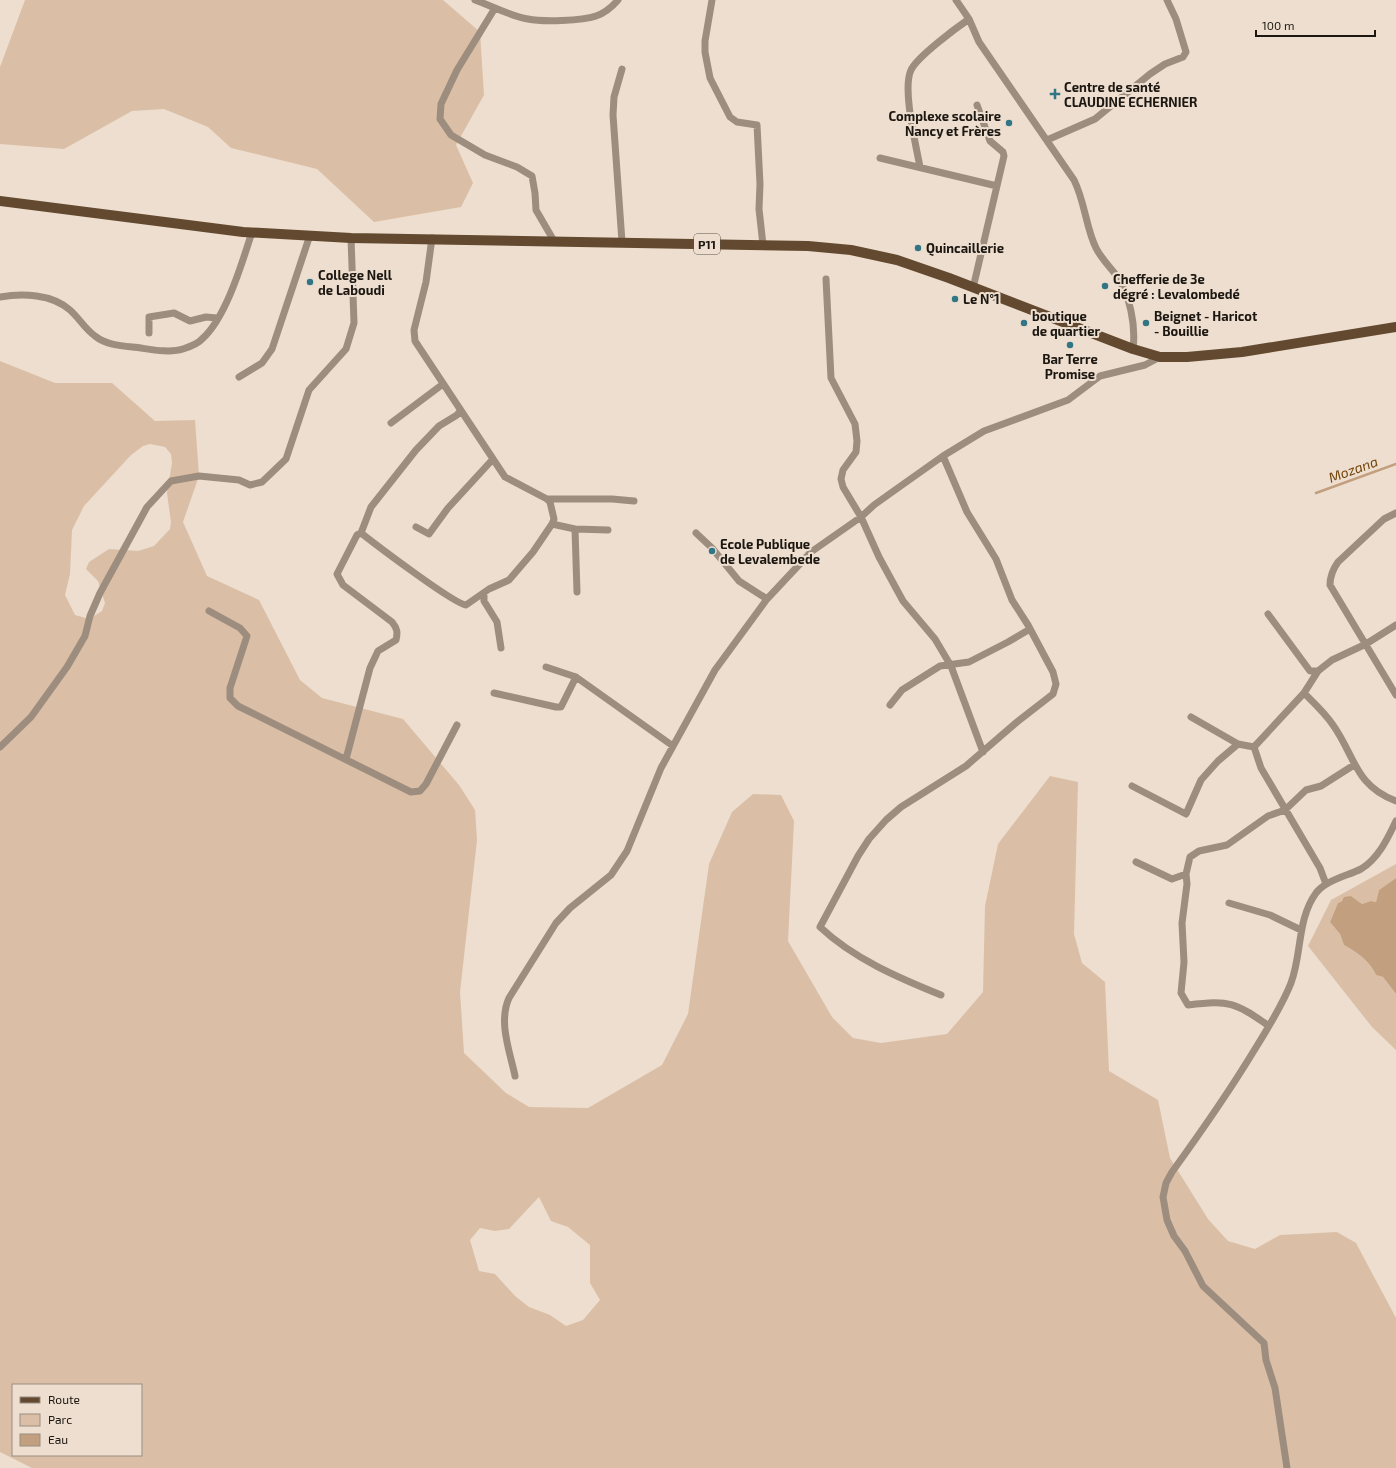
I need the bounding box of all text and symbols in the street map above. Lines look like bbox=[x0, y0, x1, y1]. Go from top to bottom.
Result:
scale bar bbox=[1256, 12, 1375, 38]
text: 100 m bbox=[1262, 18, 1294, 32]
place label: Centre de santé CLAUDINE ECHERNIER bbox=[1064, 79, 1198, 110]
marker: Centre de santé CLAUDINE ECHERNIER bbox=[1049, 88, 1061, 100]
place label: Complexe scolaire Nancy et Frères bbox=[888, 108, 1001, 139]
marker: Complexe scolaire Nancy et Frères bbox=[1004, 118, 1014, 128]
road number: P11 bbox=[694, 234, 720, 254]
place label: Quincaillerie bbox=[926, 240, 1004, 257]
marker: Quincaillerie bbox=[913, 243, 923, 253]
place label: College Nell de Laboudi bbox=[318, 267, 393, 298]
place label: Chefferie de 3e dégré : Levalombedé bbox=[1113, 271, 1240, 302]
marker: College Nell de Laboudi bbox=[305, 277, 315, 287]
marker: Chefferie de 3e dégré : Levalombedé bbox=[1100, 281, 1110, 291]
place label: Le N°1 bbox=[963, 291, 1000, 307]
marker: Le N°1 bbox=[950, 294, 960, 304]
place label: boutique de quartier bbox=[1032, 308, 1101, 339]
place label: Beignet - Haricot - Bouillie bbox=[1154, 308, 1258, 339]
marker: boutique de quartier bbox=[1019, 318, 1029, 328]
marker: Beignet - Haricot - Bouillie bbox=[1141, 318, 1151, 328]
marker: Bar Terre Promise bbox=[1065, 340, 1075, 350]
place label: Bar Terre Promise bbox=[1042, 351, 1098, 382]
water label: Mozana bbox=[1326, 452, 1380, 486]
place label: Ecole Publique de Levalembede bbox=[720, 536, 820, 567]
marker: Ecole Publique de Levalembede bbox=[707, 546, 717, 556]
legend bbox=[12, 1384, 142, 1456]
text: Route bbox=[48, 1392, 80, 1406]
text: Parc bbox=[48, 1412, 72, 1426]
text: Eau bbox=[48, 1432, 68, 1446]

